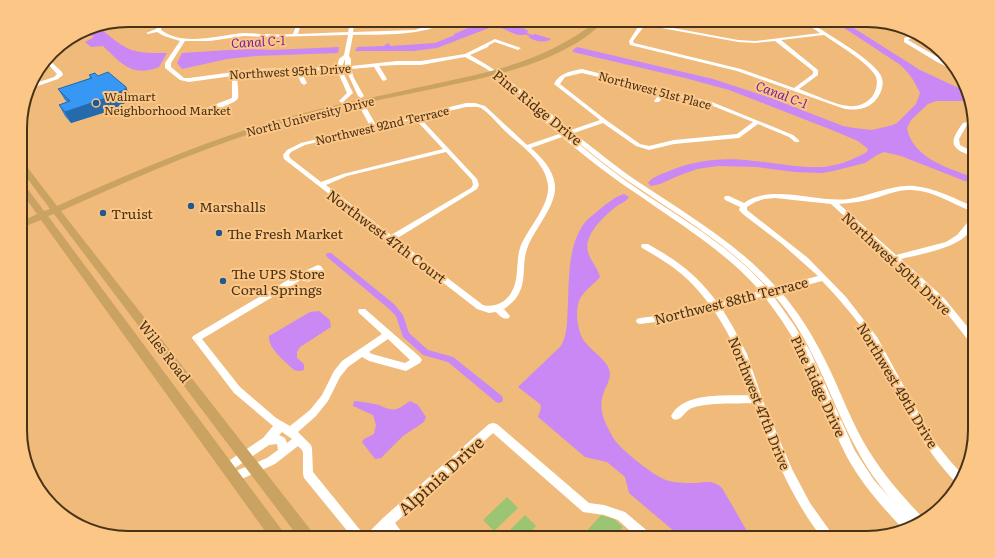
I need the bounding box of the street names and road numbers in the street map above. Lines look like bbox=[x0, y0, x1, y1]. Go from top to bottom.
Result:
street label: Northwest 95th Drive bbox=[229, 59, 351, 83]
street label: Pine Ridge Drive bbox=[489, 65, 587, 149]
street label: Northwest 51st Place bbox=[596, 66, 714, 114]
street label: North University Drive bbox=[244, 91, 376, 141]
street label: Northwest 92nd Terrace bbox=[313, 101, 451, 149]
street label: Northwest 47th Court bbox=[323, 184, 451, 288]
street label: Northwest 50th Drive bbox=[838, 207, 956, 319]
street label: Northwest 88th Terrace bbox=[652, 271, 810, 329]
street label: Wiles Road bbox=[134, 316, 196, 387]
street label: Northwest 49th Drive bbox=[853, 318, 943, 452]
street label: Pine Ridge Drive bbox=[787, 332, 851, 440]
street label: Northwest 47th Drive bbox=[724, 333, 796, 473]
street label: Alpinia Drive bbox=[391, 429, 489, 521]

